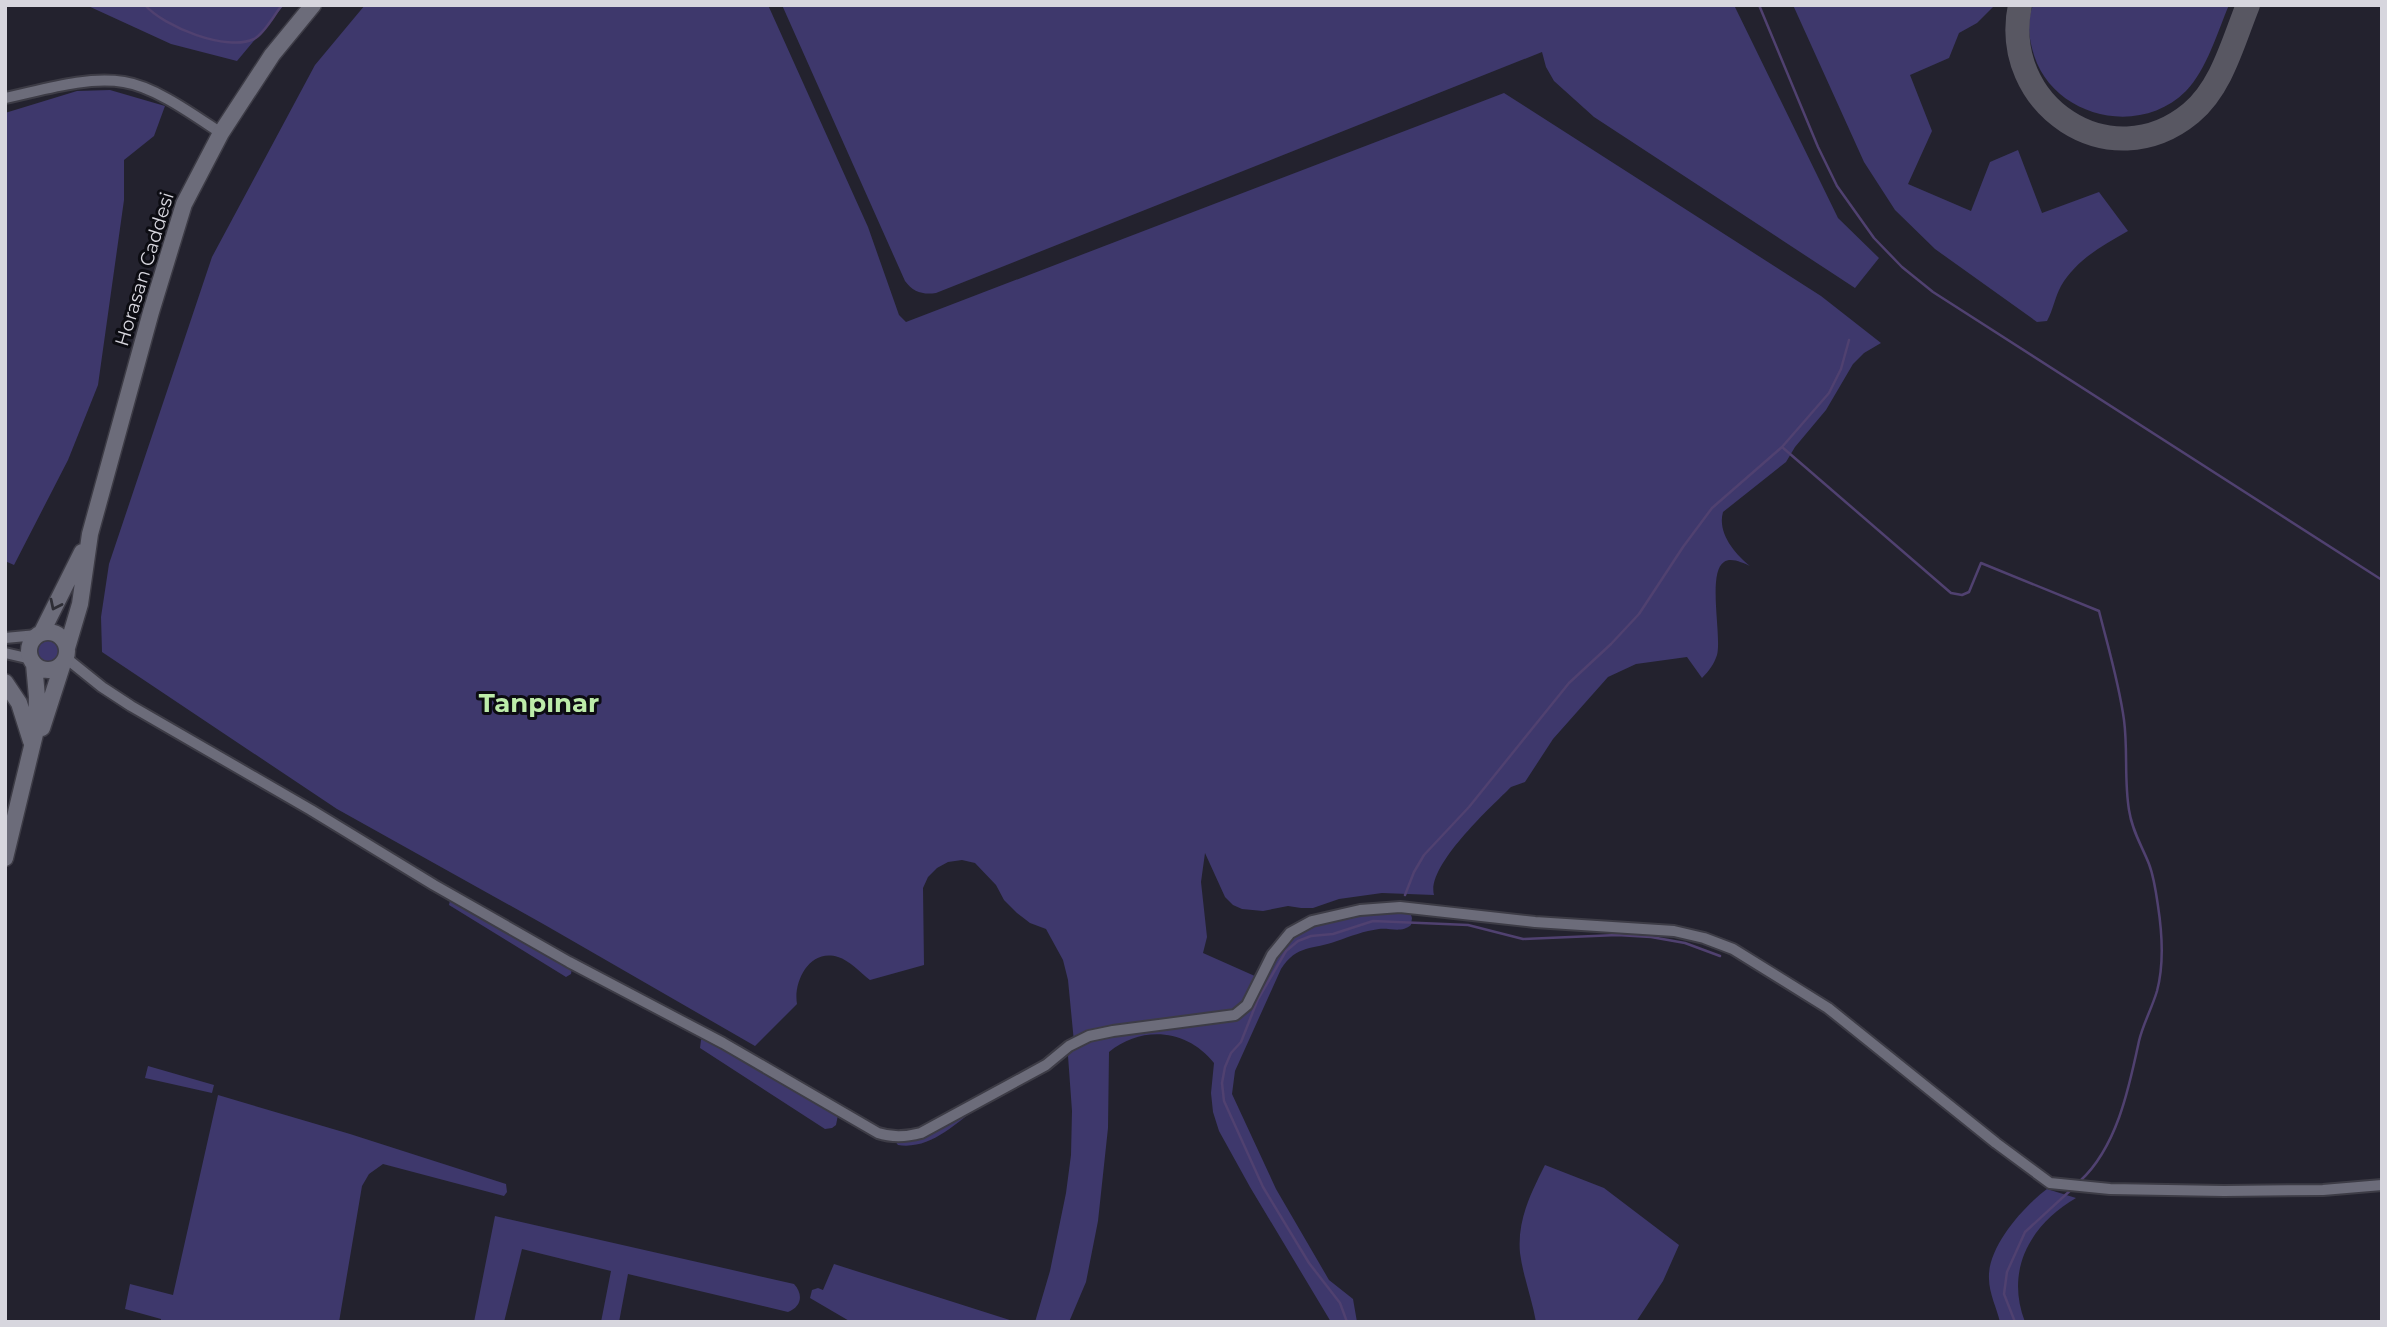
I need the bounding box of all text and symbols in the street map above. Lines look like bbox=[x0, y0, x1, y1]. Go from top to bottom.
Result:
street label: Horasan Caddesi bbox=[110, 189, 179, 349]
one-way arrow bbox=[50, 598, 64, 610]
district label: Tanpınar bbox=[479, 687, 599, 719]

